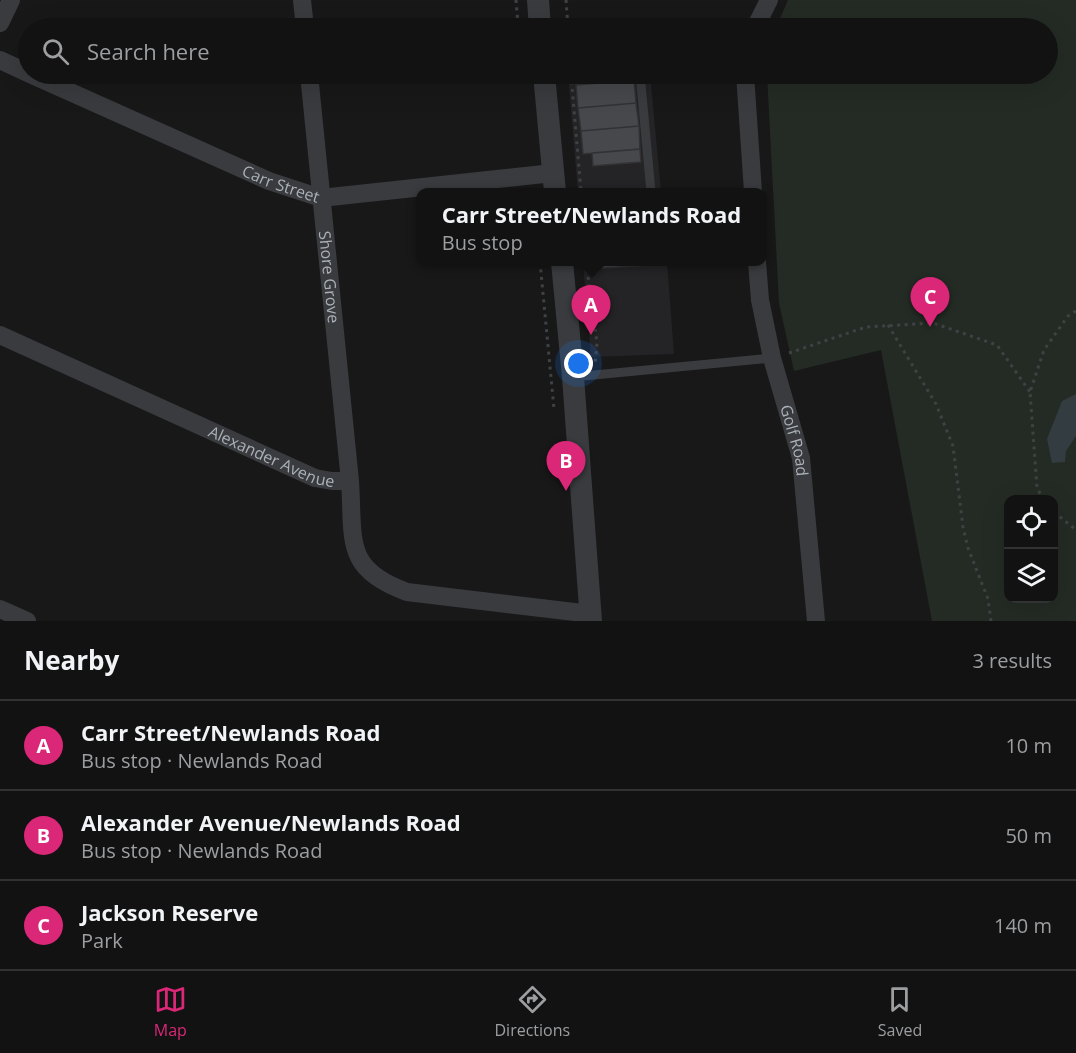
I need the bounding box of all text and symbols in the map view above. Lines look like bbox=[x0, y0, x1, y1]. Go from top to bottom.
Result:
search box bbox=[18, 18, 1058, 84]
icon: search bbox=[39, 35, 72, 68]
text: Search here bbox=[87, 36, 210, 66]
street label: Carr Street bbox=[239, 159, 323, 208]
popup bbox=[416, 188, 767, 266]
text: Carr Street/Newlands Road bbox=[442, 199, 741, 229]
text: Bus stop bbox=[442, 229, 523, 256]
street label: Shore Grove bbox=[314, 230, 345, 324]
pin: C bbox=[910, 278, 950, 327]
pin: A bbox=[572, 286, 610, 335]
your location bbox=[564, 349, 593, 378]
street label: Golf Road bbox=[775, 402, 814, 477]
street label: Alexander Avenue bbox=[205, 420, 336, 492]
pin: B bbox=[546, 442, 586, 491]
map controls bbox=[1004, 495, 1058, 603]
button: locate bbox=[1004, 495, 1058, 549]
button: layers bbox=[1004, 549, 1058, 603]
text: Nearby bbox=[24, 642, 119, 678]
text: 3 results bbox=[972, 647, 1052, 674]
text: Carr Street/Newlands Road bbox=[81, 717, 380, 747]
text: A bbox=[37, 732, 50, 759]
text: 10 m bbox=[1005, 732, 1052, 759]
text: Bus stop · Newlands Road bbox=[81, 747, 322, 774]
text: Alexander Avenue/Newlands Road bbox=[81, 807, 461, 837]
text: B bbox=[37, 822, 50, 849]
text: 50 m bbox=[1005, 822, 1052, 849]
text: Bus stop · Newlands Road bbox=[81, 837, 322, 864]
text: Jackson Reserve bbox=[81, 897, 258, 927]
text: C bbox=[37, 912, 50, 939]
text: 140 m bbox=[994, 912, 1052, 939]
text: Park bbox=[81, 927, 123, 954]
tab: Map bbox=[154, 983, 187, 1041]
tab: Directions bbox=[494, 983, 570, 1041]
tab: Saved bbox=[878, 983, 922, 1041]

